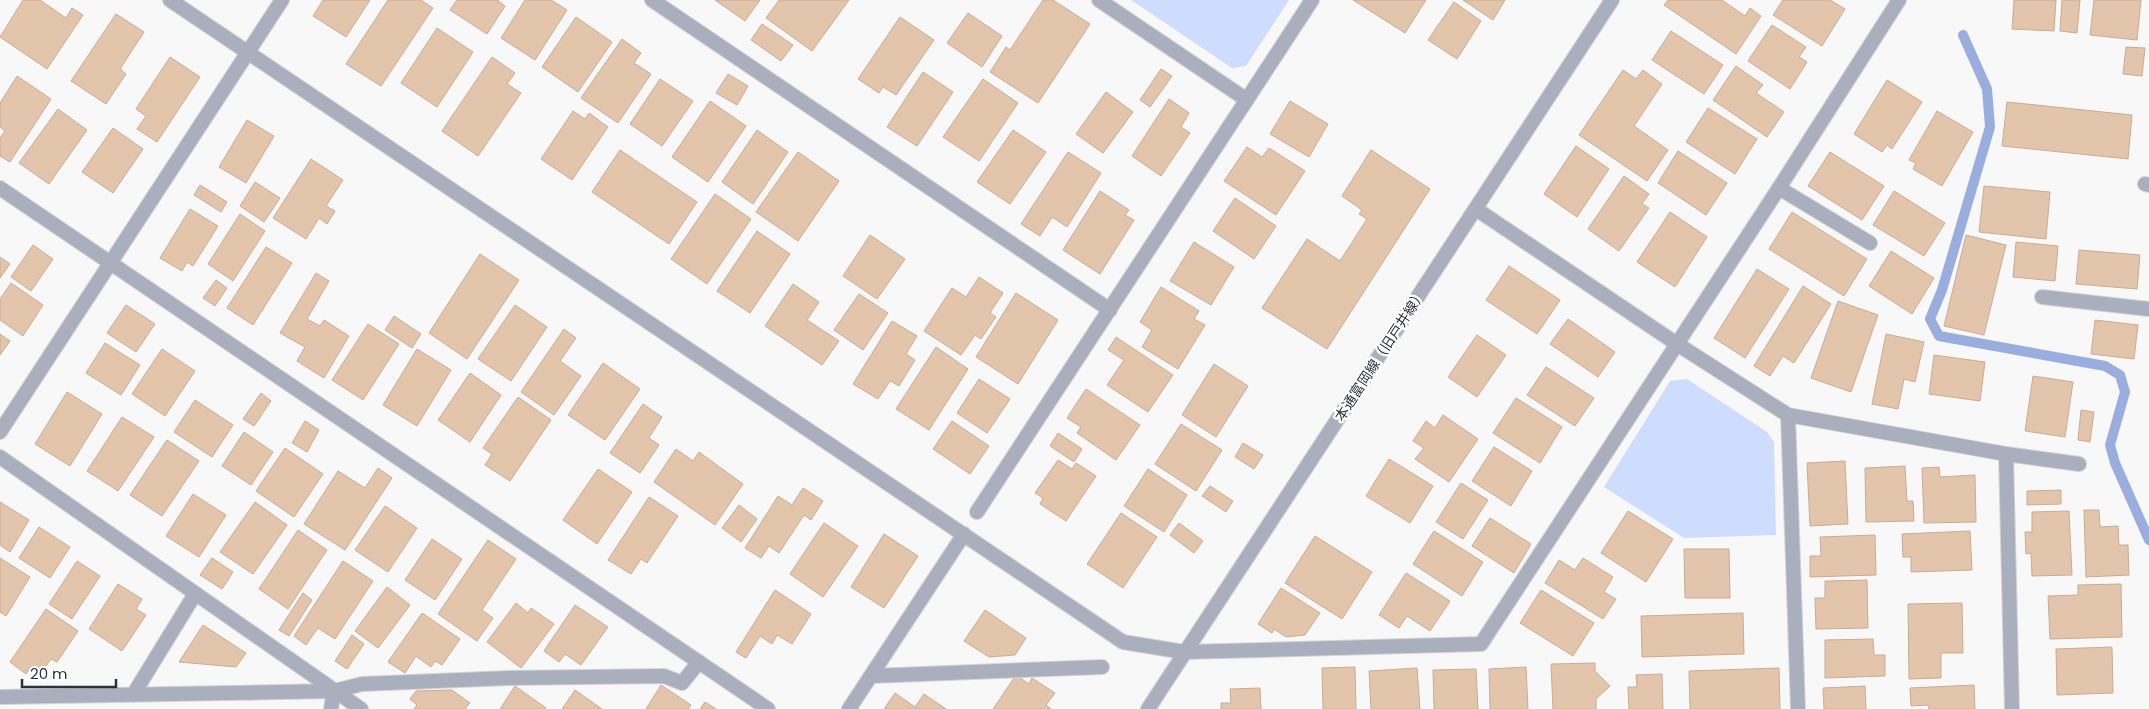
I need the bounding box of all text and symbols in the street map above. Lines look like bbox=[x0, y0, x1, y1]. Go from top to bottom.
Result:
street label: 本通富岡線（旧戸井線） bbox=[1330, 285, 1430, 425]
scale bar bbox=[22, 656, 116, 688]
text: 20 m bbox=[30, 663, 68, 684]

